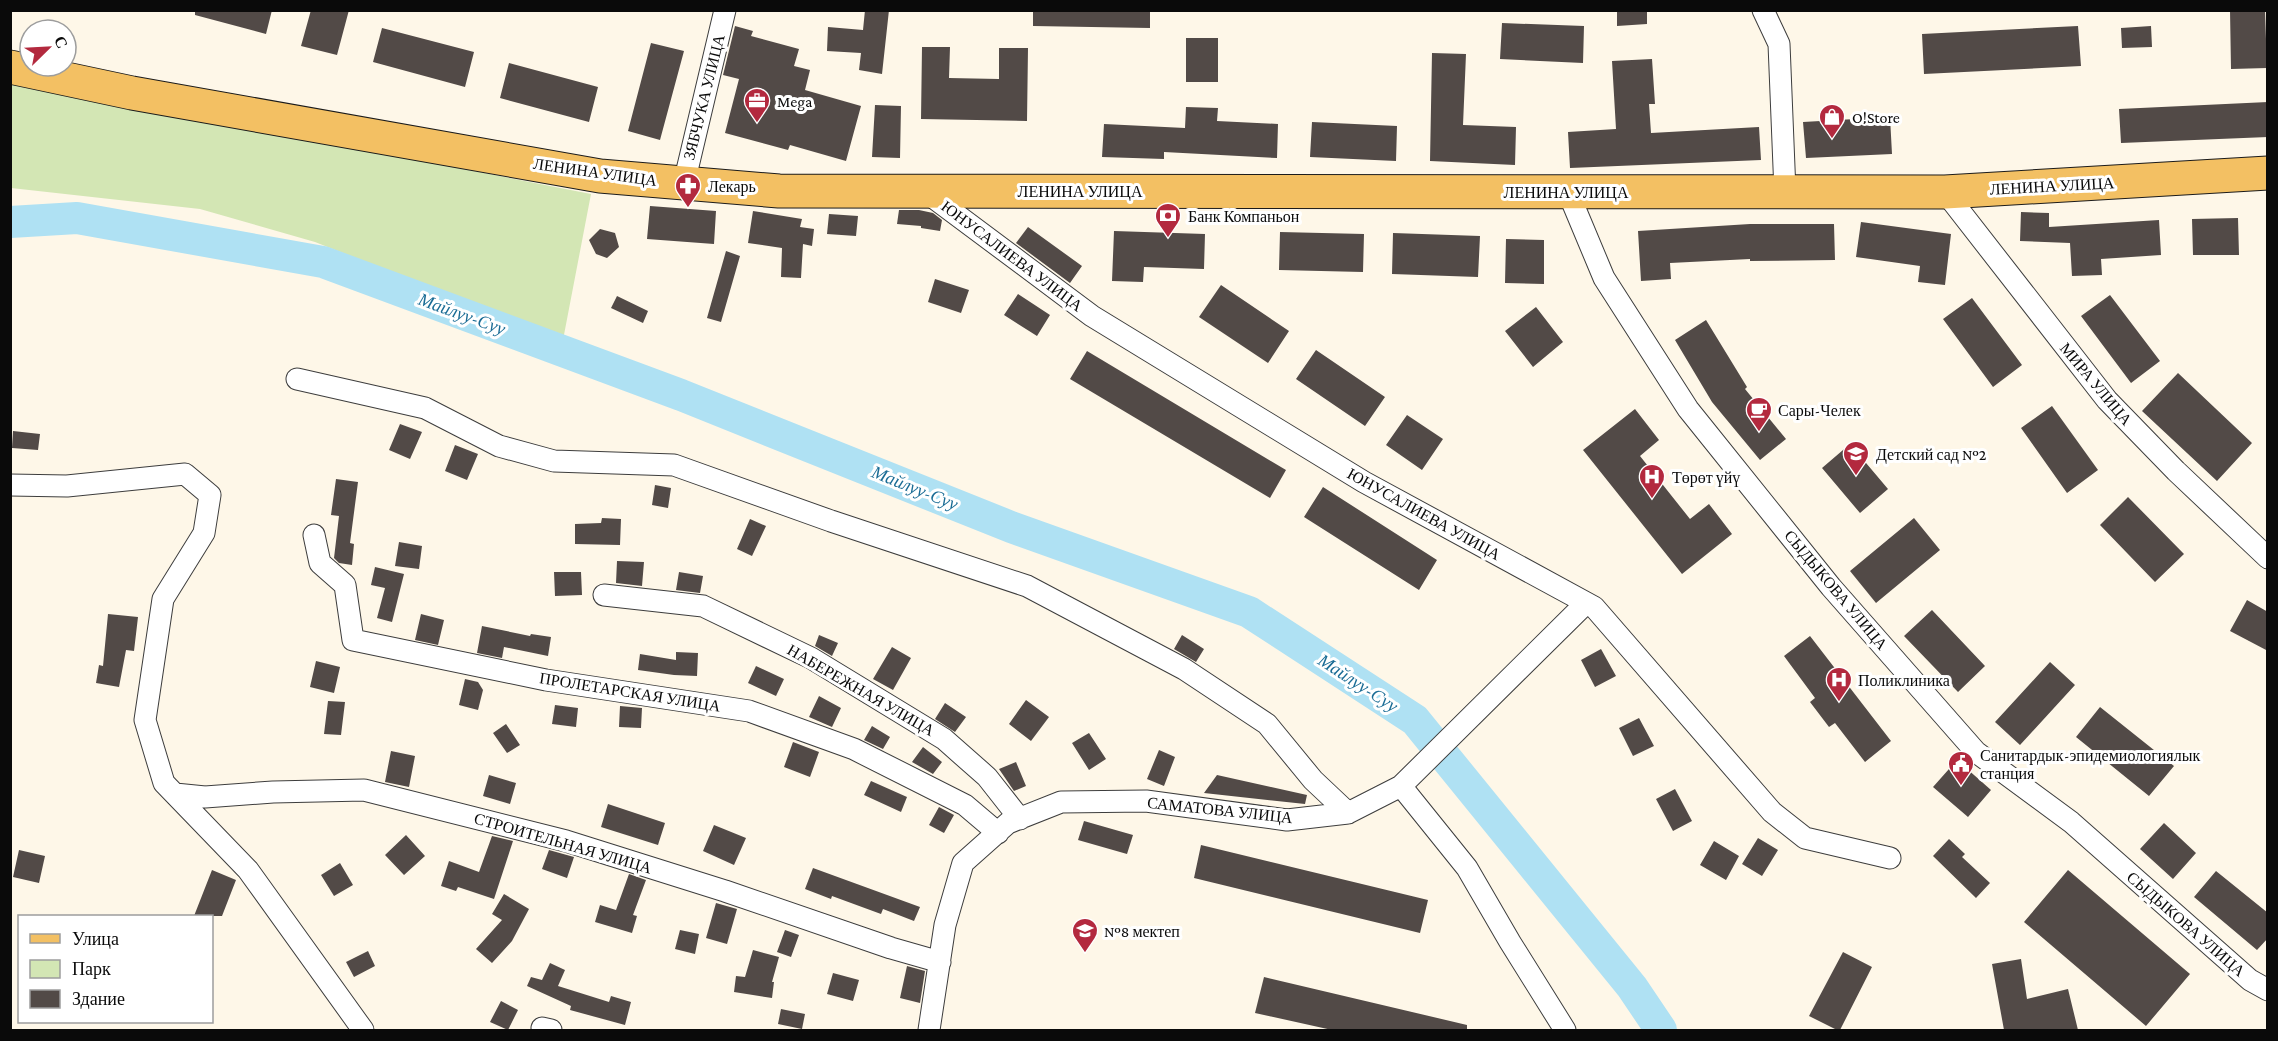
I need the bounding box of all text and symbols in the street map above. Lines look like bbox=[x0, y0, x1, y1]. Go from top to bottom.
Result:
north arrow bbox=[18, 18, 78, 78]
street label: ЗЯБЧУКА УЛИЦА bbox=[680, 32, 729, 162]
text: С bbox=[51, 33, 71, 51]
office icon: Mega bbox=[742, 86, 772, 124]
place label: Mega bbox=[777, 93, 813, 111]
shop icon: O!Store bbox=[1817, 102, 1847, 140]
place label: O!Store bbox=[1852, 109, 1900, 126]
street label: ЛЕНИНА УЛИЦА bbox=[532, 155, 658, 190]
pharmacy icon: Лекарь bbox=[673, 171, 703, 209]
street label: ЛЕНИНА УЛИЦА bbox=[1989, 174, 2115, 199]
place label: Лекарь bbox=[708, 178, 756, 196]
street label: ЛЕНИНА УЛИЦА bbox=[1018, 183, 1143, 201]
street label: ЛЕНИНА УЛИЦА bbox=[1504, 184, 1629, 202]
street label: ЮНУСАЛИЕВА УЛИЦА bbox=[938, 197, 1086, 316]
bank icon: Банк Компаньон bbox=[1153, 201, 1183, 239]
place label: Банк Компаньон bbox=[1188, 208, 1300, 225]
water label: Майлуу-Суу bbox=[415, 289, 508, 339]
street label: МИРА УЛИЦА bbox=[2056, 339, 2136, 430]
cafe icon: Сары-Челек bbox=[1744, 395, 1774, 433]
place label: Сары-Челек bbox=[1778, 402, 1861, 420]
school or university icon: Детский сад №2 bbox=[1841, 439, 1871, 477]
place label: Детский сад №2 bbox=[1876, 446, 1987, 464]
water label: Майлуу-Суу bbox=[868, 461, 961, 514]
hospital icon: Төрөт үйү bbox=[1637, 462, 1667, 500]
street label: ЮНУСАЛИЕВА УЛИЦА bbox=[1344, 465, 1504, 564]
place label: Төрөт үйү bbox=[1672, 469, 1740, 487]
street label: СЫДЫКОВА УЛИЦА bbox=[1780, 527, 1891, 654]
street label: НАБЕРЕЖНАЯ УЛИЦА bbox=[784, 641, 938, 740]
water label: Майлуу-Суу bbox=[1314, 649, 1402, 716]
hospital icon: Поликлиника bbox=[1824, 665, 1854, 703]
street label: ПРОЛЕТАРСКАЯ УЛИЦА bbox=[538, 669, 722, 716]
place label: Поликлиника bbox=[1858, 672, 1950, 689]
place label: Санитардык-эпидемиологиялык станция bbox=[1980, 747, 2200, 783]
public building icon: Санитардык-эпидемиологиялык станция bbox=[1946, 749, 1976, 787]
street label: САМАТОВА УЛИЦА bbox=[1146, 794, 1294, 827]
street label: СТРОИТЕЛЬНАЯ УЛИЦА bbox=[472, 809, 654, 878]
street label: СЫДЫКОВА УЛИЦА bbox=[2123, 868, 2249, 981]
legend bbox=[18, 915, 213, 1023]
school or university icon: №8 мектеп bbox=[1070, 916, 1100, 954]
place label: №8 мектеп bbox=[1104, 923, 1180, 940]
text: Улица bbox=[72, 929, 119, 949]
text: Парк bbox=[72, 959, 111, 979]
text: Здание bbox=[72, 989, 125, 1009]

